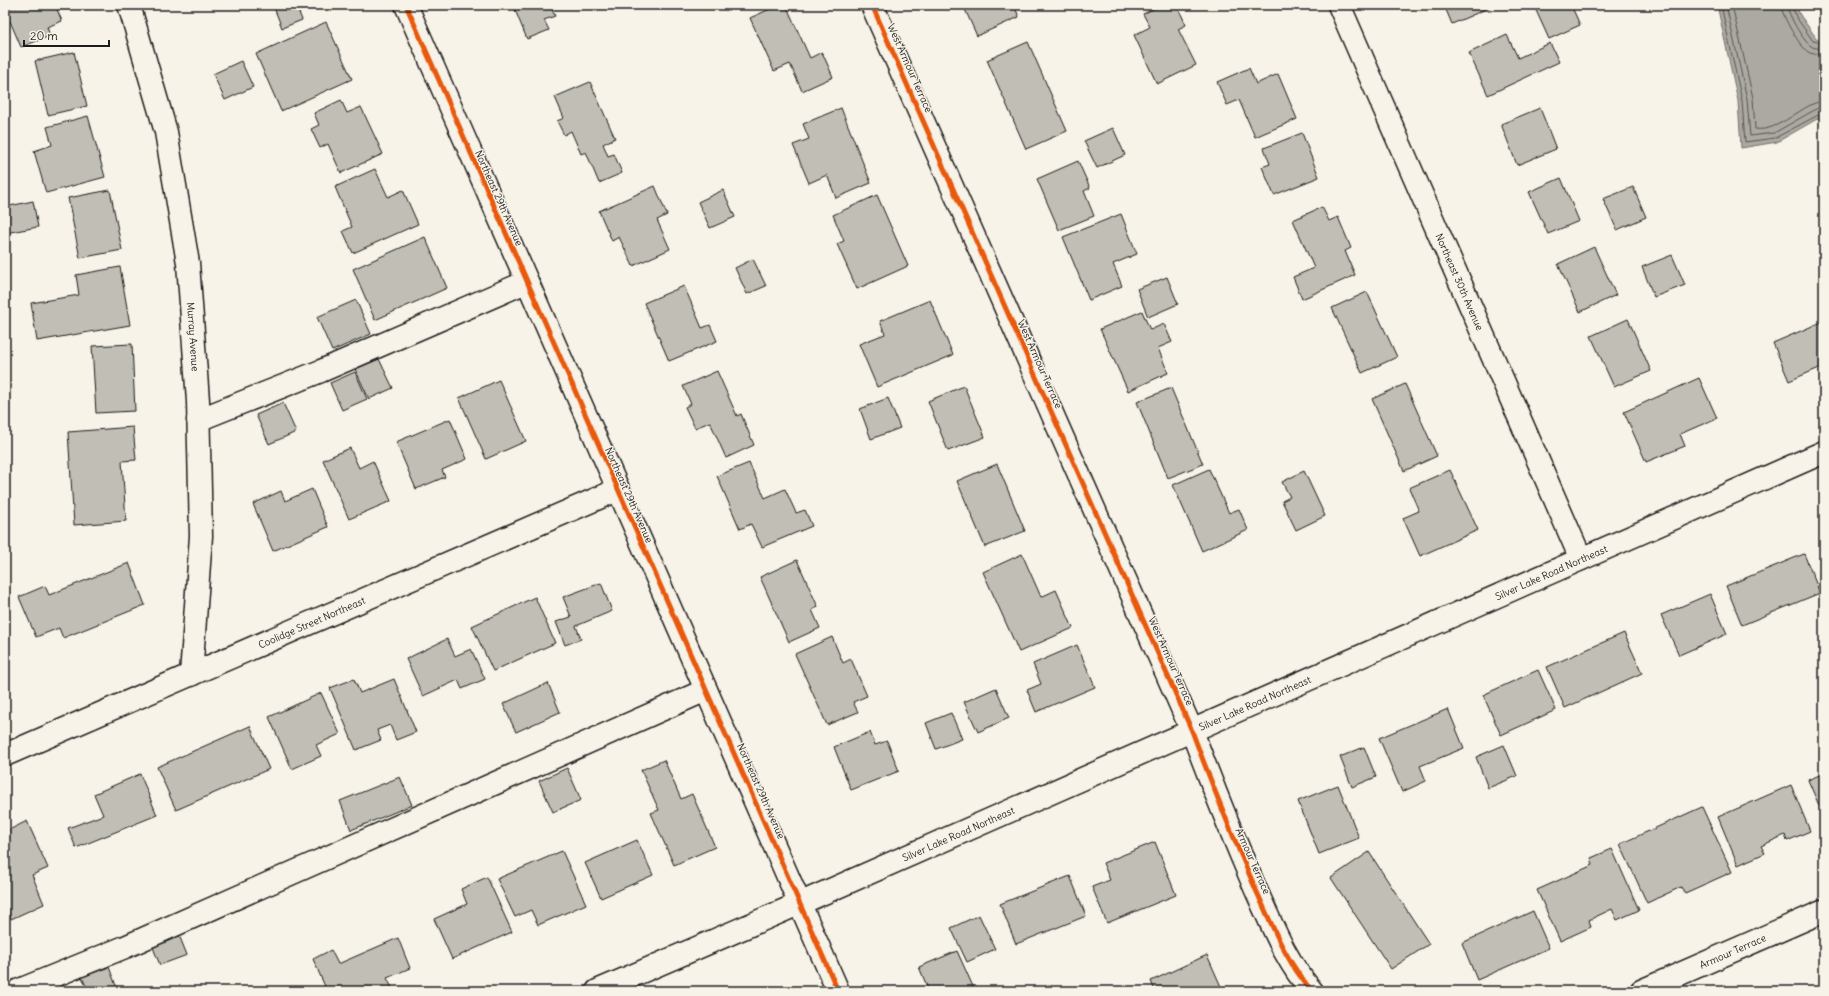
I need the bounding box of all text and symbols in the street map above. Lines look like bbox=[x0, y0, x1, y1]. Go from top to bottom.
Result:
scale bar bbox=[24, 22, 109, 48]
street label: West Armour Terrace bbox=[885, 22, 935, 114]
text: 20 m bbox=[30, 28, 58, 43]
street label: Northeast 29th Avenue bbox=[472, 148, 526, 248]
street label: Northeast 30th Avenue bbox=[1433, 231, 1487, 332]
street label: Murray Avenue bbox=[184, 302, 202, 372]
street label: West Armour Terrace bbox=[1015, 318, 1065, 410]
street label: Northeast 29th Avenue bbox=[602, 445, 656, 545]
street label: Silver Lake Road Northeast bbox=[1493, 542, 1610, 603]
street label: Coolidge Street Northeast bbox=[256, 593, 368, 651]
street label: West Armour Terrace bbox=[1146, 615, 1196, 707]
street label: Silver Lake Road Northeast bbox=[1197, 672, 1313, 733]
street label: Northeast 29th Avenue bbox=[734, 741, 788, 841]
street label: Silver Lake Road Northeast bbox=[900, 803, 1017, 864]
street label: Armour Terrace bbox=[1233, 826, 1273, 896]
street label: Armour Terrace bbox=[1697, 931, 1768, 971]

